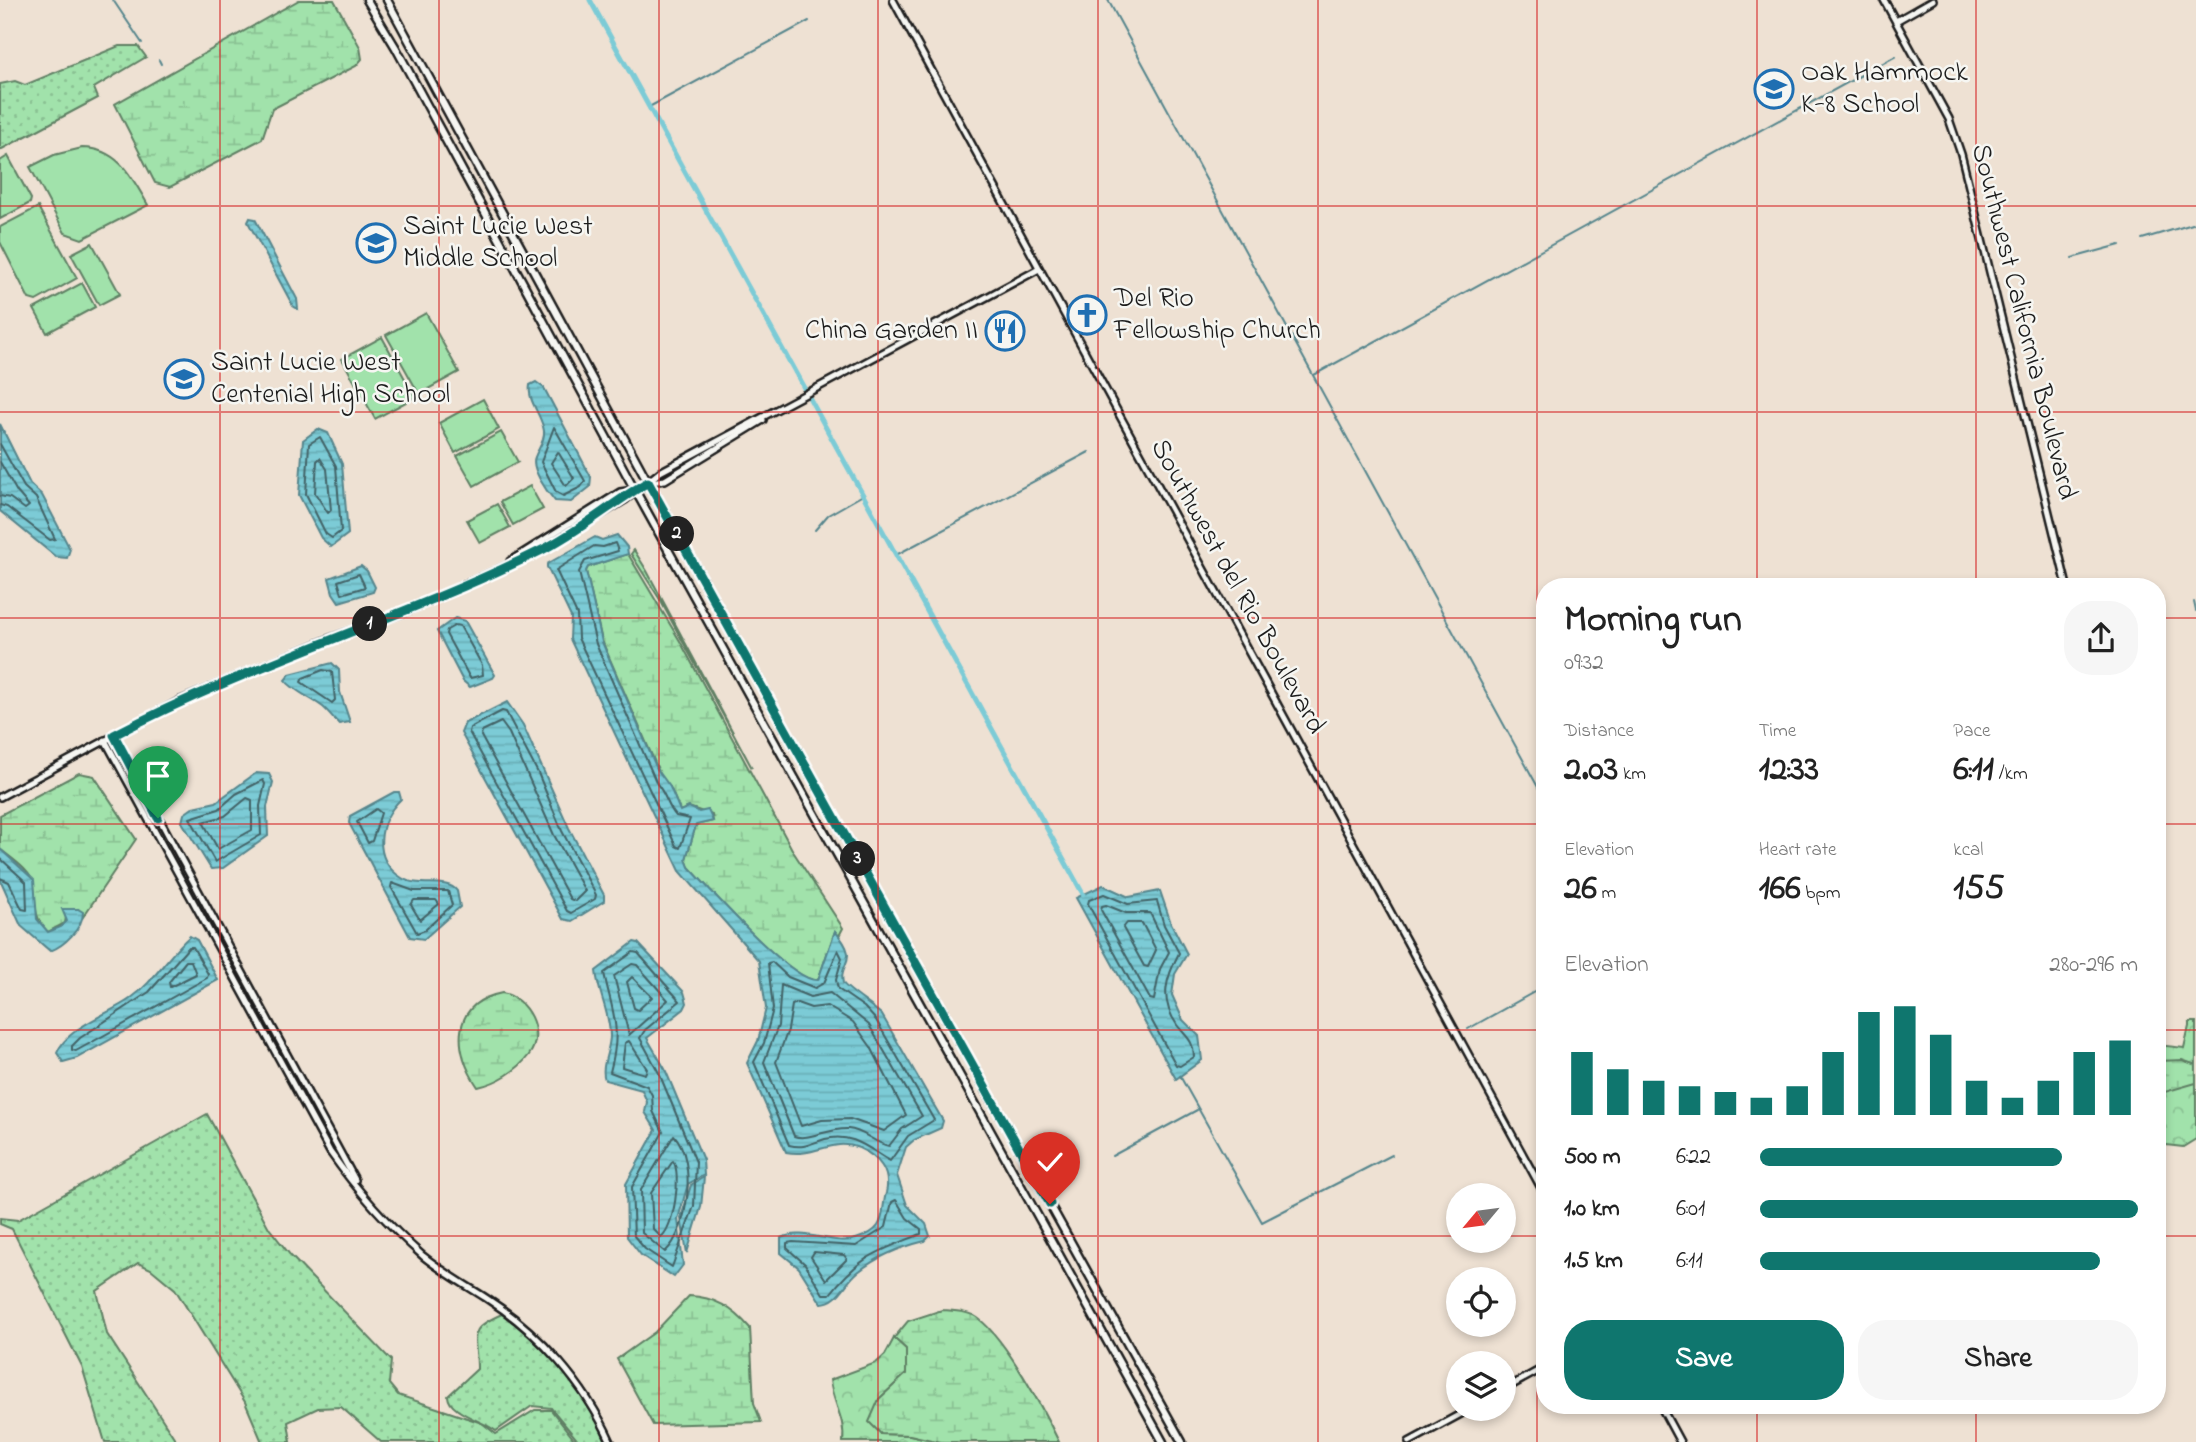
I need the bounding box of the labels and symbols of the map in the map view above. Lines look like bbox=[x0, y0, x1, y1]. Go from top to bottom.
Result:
place label: Oak Hammock K-8 School bbox=[1801, 53, 1969, 126]
school or university icon: Oak Hammock K-8 School bbox=[1753, 68, 1795, 110]
street label: Southwest California Boulevard bbox=[1959, 140, 2087, 504]
place label: Saint Lucie West Middle School bbox=[403, 207, 593, 280]
school or university icon: Saint Lucie West Middle School bbox=[355, 222, 397, 264]
place label: Del Rio Fellowship Church bbox=[1113, 279, 1321, 352]
church icon: Del Rio Fellowship Church bbox=[1066, 294, 1108, 336]
restaurant icon: China Garden II bbox=[984, 310, 1026, 352]
place label: China Garden II bbox=[805, 311, 978, 352]
place label: Saint Lucie West Centenial High School bbox=[211, 343, 450, 416]
school or university icon: Saint Lucie West Centenial High School bbox=[163, 358, 205, 400]
street label: Southwest del Rio Boulevard bbox=[1139, 432, 1335, 742]
pin: 2 bbox=[660, 516, 694, 552]
pin: 1 bbox=[352, 606, 388, 642]
pin bbox=[128, 746, 188, 818]
pin: 3 bbox=[840, 842, 876, 876]
pin bbox=[1020, 1132, 1080, 1204]
north arrow bbox=[1446, 1183, 1516, 1253]

